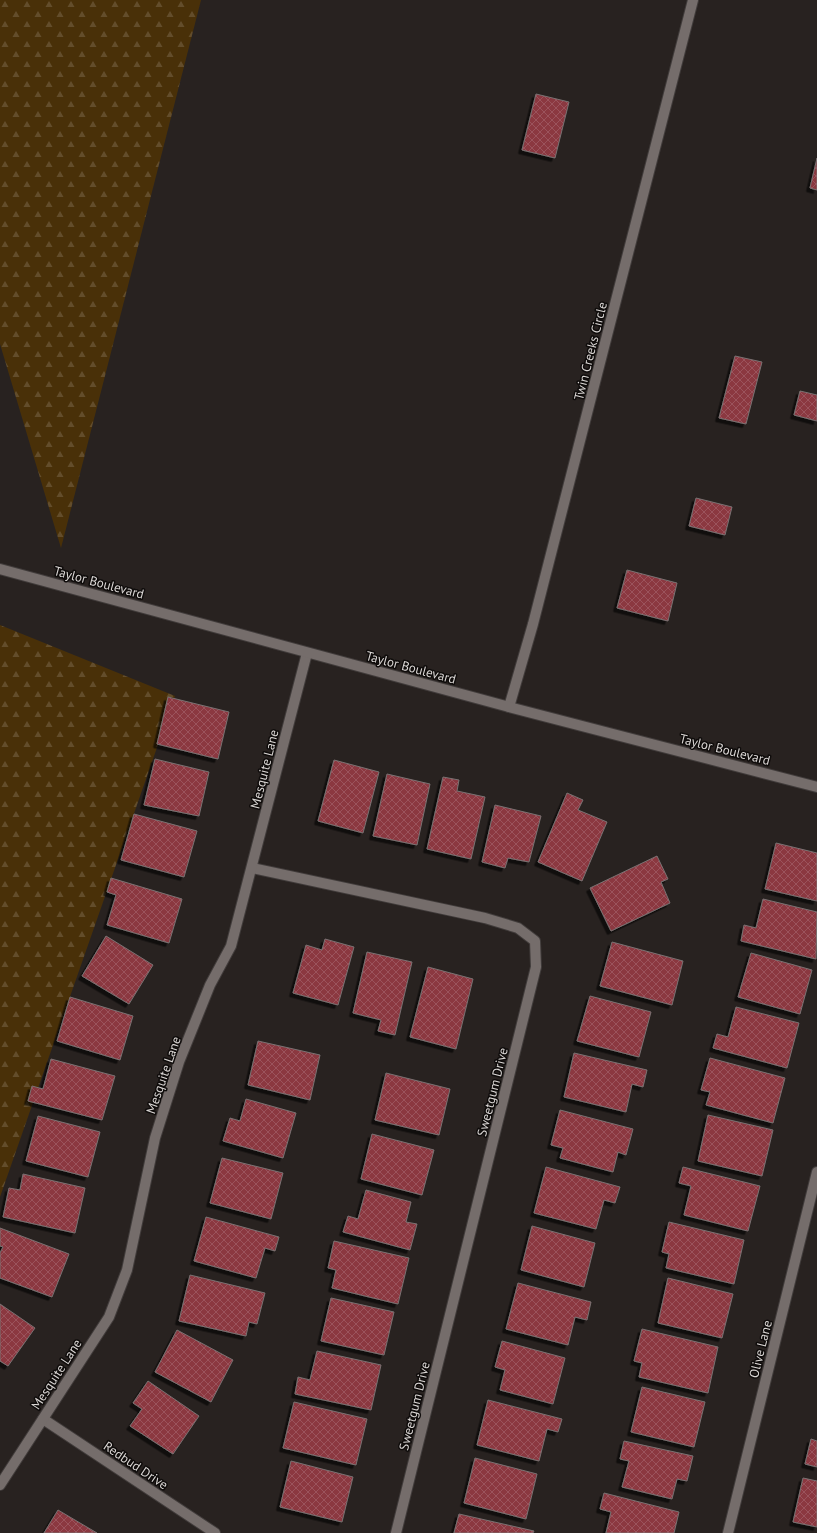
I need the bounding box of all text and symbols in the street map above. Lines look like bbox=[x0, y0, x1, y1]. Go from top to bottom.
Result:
street label: Twin Creeks Circle bbox=[570, 300, 611, 402]
street label: Taylor Boulevard bbox=[52, 562, 146, 603]
street label: Taylor Boulevard bbox=[364, 647, 458, 688]
street label: Mesquite Lane bbox=[246, 728, 283, 810]
street label: Taylor Boulevard bbox=[678, 730, 772, 769]
street label: Mesquite Lane bbox=[142, 1034, 185, 1116]
street label: Sweetgum Drive bbox=[473, 1046, 512, 1138]
street label: Olive Lane bbox=[745, 1318, 776, 1380]
street label: Mesquite Lane bbox=[27, 1336, 86, 1413]
street label: Sweetgum Drive bbox=[395, 1360, 434, 1452]
street label: Redbud Drive bbox=[100, 1438, 171, 1493]

